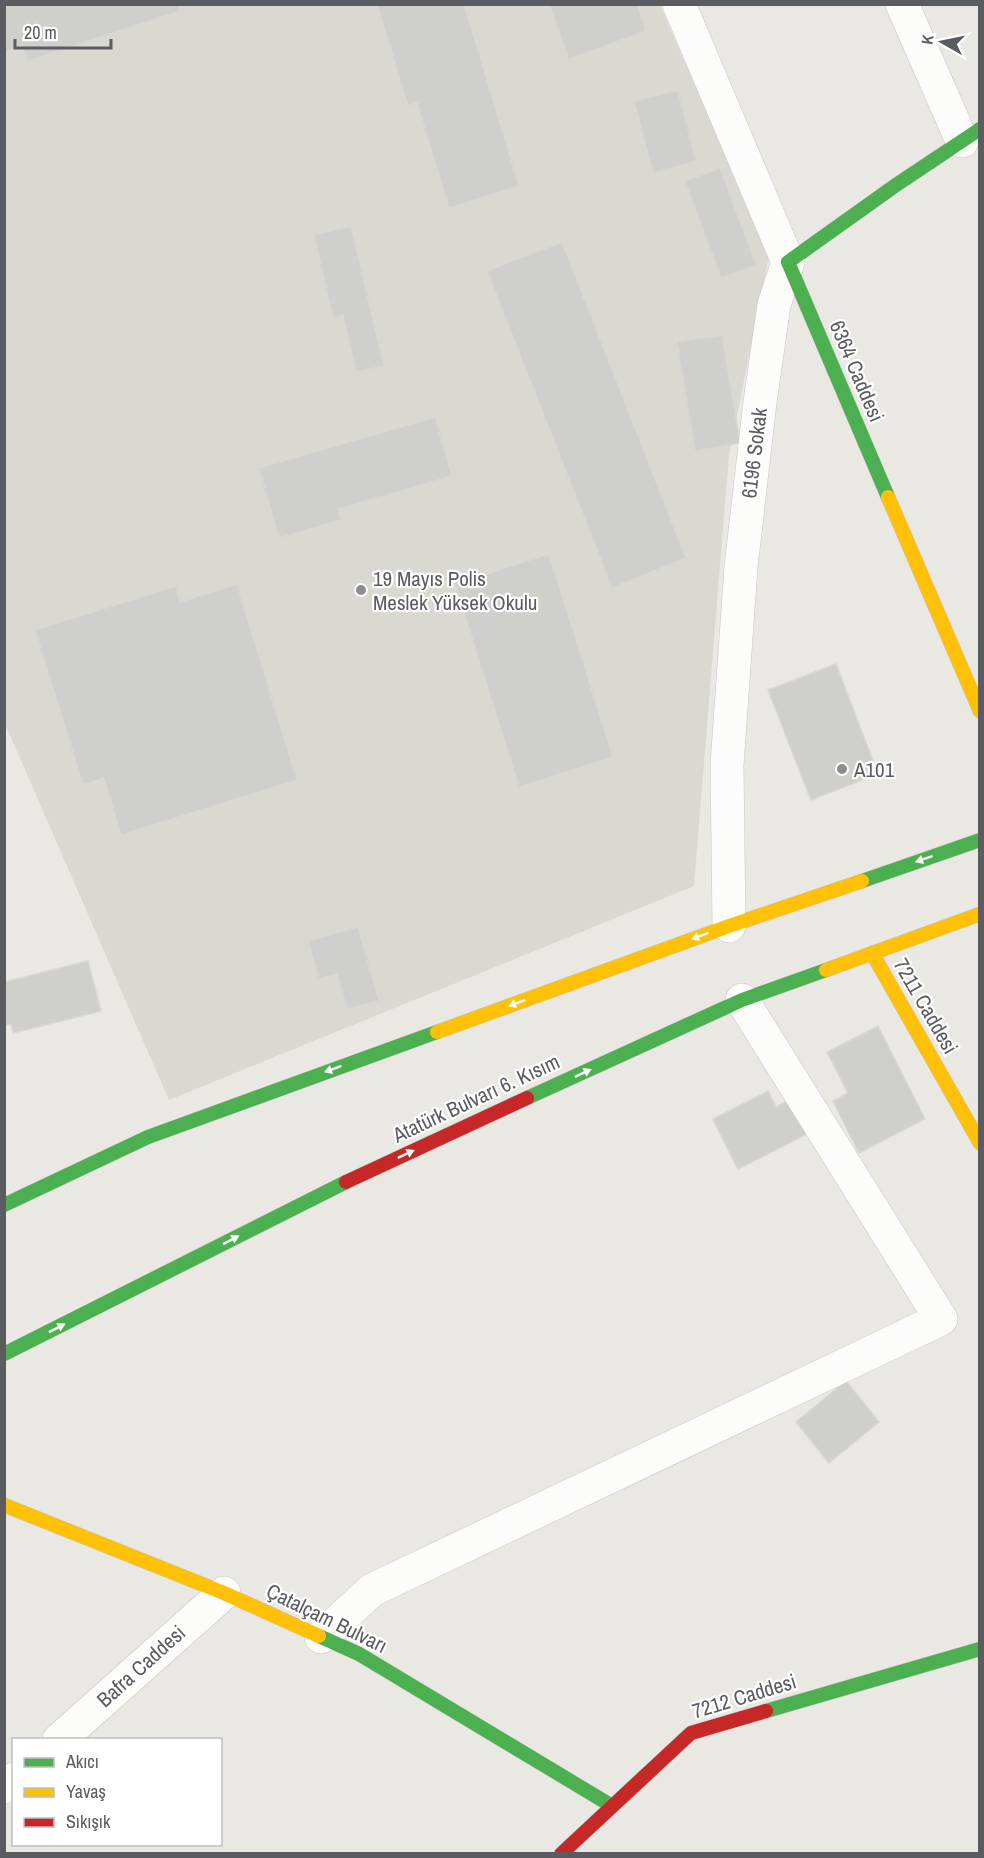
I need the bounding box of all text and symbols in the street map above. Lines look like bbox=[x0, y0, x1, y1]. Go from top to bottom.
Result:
scale bar bbox=[15, 12, 111, 50]
north arrow bbox=[912, 12, 972, 72]
text: 20 m bbox=[24, 20, 57, 45]
text: K bbox=[916, 33, 939, 46]
street label: 6364 Caddesi bbox=[823, 316, 891, 426]
street label: 6196 Sokak bbox=[734, 406, 774, 500]
place label: 19 Mayıs Polis Meslek Yüksek Okulu bbox=[373, 564, 537, 617]
marker: 19 Mayıs Polis Meslek Yüksek Okulu bbox=[354, 583, 368, 597]
place label: A101 bbox=[853, 755, 895, 784]
marker: A101 bbox=[835, 762, 849, 776]
one-way arrow bbox=[915, 854, 933, 864]
one-way arrow bbox=[691, 932, 709, 942]
street label: 7211 Caddesi bbox=[887, 953, 965, 1059]
one-way arrow bbox=[508, 998, 526, 1008]
street label: Atatürk Bulvarı 6. Kısım bbox=[387, 1047, 564, 1150]
one-way arrow bbox=[324, 1065, 342, 1075]
one-way arrow bbox=[574, 1068, 591, 1077]
one-way arrow bbox=[397, 1149, 414, 1158]
one-way arrow bbox=[222, 1235, 239, 1244]
one-way arrow bbox=[48, 1323, 65, 1333]
street label: Çatalçam Bulvarı bbox=[262, 1576, 392, 1660]
street label: Bafra Caddesi bbox=[90, 1618, 192, 1714]
street label: 7212 Caddesi bbox=[688, 1666, 800, 1726]
legend bbox=[12, 1738, 222, 1846]
text: Akıcı bbox=[65, 1749, 99, 1774]
text: Yavaş bbox=[66, 1779, 106, 1804]
text: Sıkışık bbox=[66, 1809, 111, 1834]

